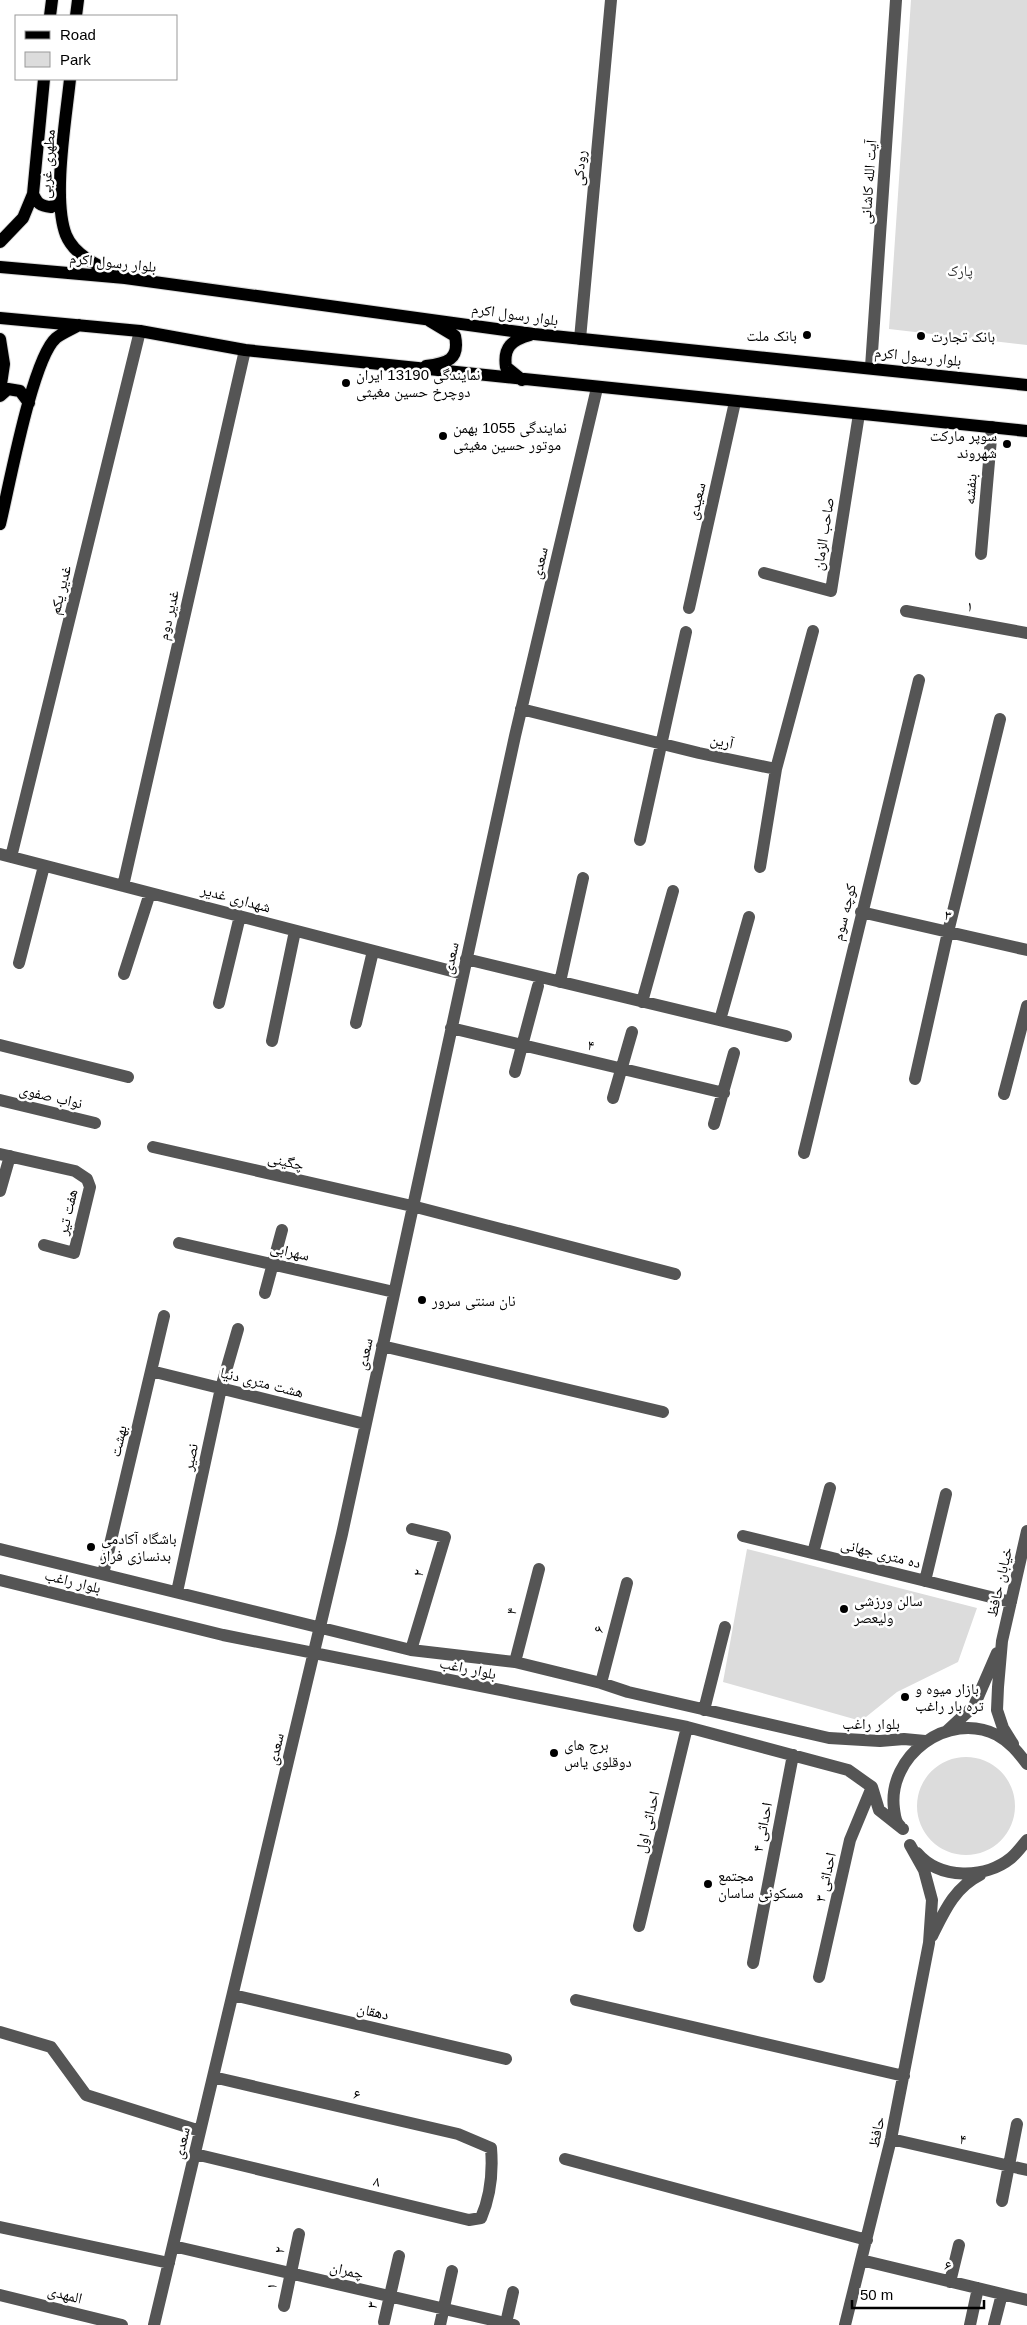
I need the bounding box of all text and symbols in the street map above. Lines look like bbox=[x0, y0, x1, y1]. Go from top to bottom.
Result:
legend bbox=[15, 15, 178, 80]
text: Road bbox=[60, 26, 96, 43]
text: Park bbox=[60, 51, 91, 68]
street label: مطهری غربی bbox=[36, 129, 60, 199]
street label: آیت الله کاشانی bbox=[857, 138, 882, 225]
street label: رودکی bbox=[569, 149, 591, 187]
street label: بلوار رسول اکرم bbox=[68, 249, 157, 277]
park label: پارک bbox=[947, 262, 973, 280]
street label: بلوار رسول اکرم bbox=[470, 300, 559, 330]
place label: بانک ملت bbox=[746, 327, 797, 344]
place label: بانک تجارت bbox=[931, 328, 995, 346]
marker: بانک ملت bbox=[801, 329, 813, 341]
marker: بانک تجارت bbox=[915, 330, 927, 342]
street label: بلوار رسول اکرم bbox=[873, 343, 962, 371]
place label: نمایندگی 13190 ایران دوچرخ حسین مغیثی bbox=[356, 366, 480, 402]
marker: نمایندگی 13190 ایران دوچرخ حسین مغیثی bbox=[340, 377, 352, 389]
place label: نمایندگی 1055 بهمن موتور حسین مغیثی bbox=[453, 419, 567, 455]
place label: سوپر مارکت شهروند bbox=[930, 427, 997, 462]
marker: نمایندگی 1055 بهمن موتور حسین مغیثی bbox=[437, 430, 449, 442]
marker: سوپر مارکت شهروند bbox=[1001, 438, 1013, 450]
street label: بنفشه bbox=[960, 473, 980, 505]
street label: سعیدی bbox=[683, 481, 711, 522]
street label: صاحب الزمان bbox=[809, 496, 839, 572]
street label: سعدی bbox=[527, 545, 553, 581]
street label: غدیر یکم bbox=[46, 563, 76, 617]
street label: غدیر دوم bbox=[154, 588, 184, 642]
street label: ۱ bbox=[965, 597, 975, 615]
street label: آرین bbox=[708, 730, 736, 754]
street label: شهداری غدیر bbox=[198, 880, 273, 917]
street label: کوچه سوم bbox=[829, 882, 861, 943]
street label: ۳ bbox=[943, 906, 953, 924]
street label: سعدی bbox=[438, 940, 464, 976]
street label: ۴ bbox=[586, 1036, 596, 1054]
street label: نواب صفوی bbox=[17, 1080, 84, 1113]
street label: چگینی bbox=[266, 1149, 306, 1175]
street label: هفت تیر bbox=[53, 1187, 81, 1238]
street label: سهرابی bbox=[268, 1238, 311, 1266]
place label: نان سنتی سرور bbox=[431, 1292, 516, 1311]
marker: نان سنتی سرور bbox=[416, 1294, 428, 1306]
street label: سعدی bbox=[352, 1336, 378, 1372]
street label: هشت متری دنیا bbox=[218, 1363, 305, 1403]
street label: بهشت bbox=[106, 1423, 131, 1459]
street label: نصیر bbox=[179, 1442, 202, 1473]
place label: باشگاه آکادمی بدنسازی فراز bbox=[100, 1530, 177, 1566]
street label: ده متری جهانی bbox=[839, 1535, 923, 1573]
marker: باشگاه آکادمی بدنسازی فراز bbox=[85, 1541, 97, 1553]
street label: خیابان حافظ bbox=[983, 1545, 1017, 1619]
street label: بلوار راغب bbox=[43, 1566, 103, 1597]
street label: ۲ bbox=[409, 1567, 427, 1579]
place label: سالن ورزشی ولیعصر bbox=[853, 1592, 923, 1627]
marker: سالن ورزشی ولیعصر bbox=[838, 1603, 850, 1615]
street label: ۴ bbox=[502, 1605, 520, 1616]
street label: ۶ bbox=[589, 1623, 607, 1634]
street label: بلوار راغب bbox=[438, 1654, 498, 1683]
place label: بازار میوه و تره بار راغب bbox=[915, 1680, 984, 1715]
marker: بازار میوه و تره بار راغب bbox=[899, 1691, 911, 1703]
street label: بلوار راغب bbox=[842, 1715, 900, 1733]
street label: سعدی bbox=[263, 1731, 289, 1767]
place label: برج های دوقلوی یاس bbox=[564, 1736, 632, 1772]
marker: برج های دوقلوی یاس bbox=[548, 1747, 560, 1759]
street label: احداثی اول bbox=[632, 1789, 664, 1855]
street label: احداثی ۴ bbox=[749, 1801, 777, 1854]
street label: احداثی ۳ bbox=[811, 1851, 841, 1904]
place label: مجتمع مسکونی ساسان bbox=[718, 1867, 804, 1903]
marker: مجتمع مسکونی ساسان bbox=[702, 1878, 714, 1890]
street label: دهقان bbox=[355, 1999, 391, 2025]
street label: ۶ bbox=[352, 2085, 362, 2103]
street label: حافظ bbox=[864, 2114, 888, 2149]
street label: سعدی bbox=[169, 2125, 195, 2161]
street label: ۴ bbox=[958, 2130, 968, 2148]
street label: ۸ bbox=[372, 2172, 383, 2190]
street label: ۲ bbox=[270, 2245, 288, 2255]
street label: ۶ bbox=[943, 2256, 954, 2274]
street label: چمران bbox=[328, 2258, 366, 2284]
scale bar bbox=[852, 2278, 984, 2310]
street label: ۱ bbox=[262, 2281, 280, 2291]
street label: المهدی bbox=[45, 2282, 84, 2308]
text: 50 m bbox=[860, 2286, 893, 2303]
street label: ۳ bbox=[363, 2299, 381, 2311]

